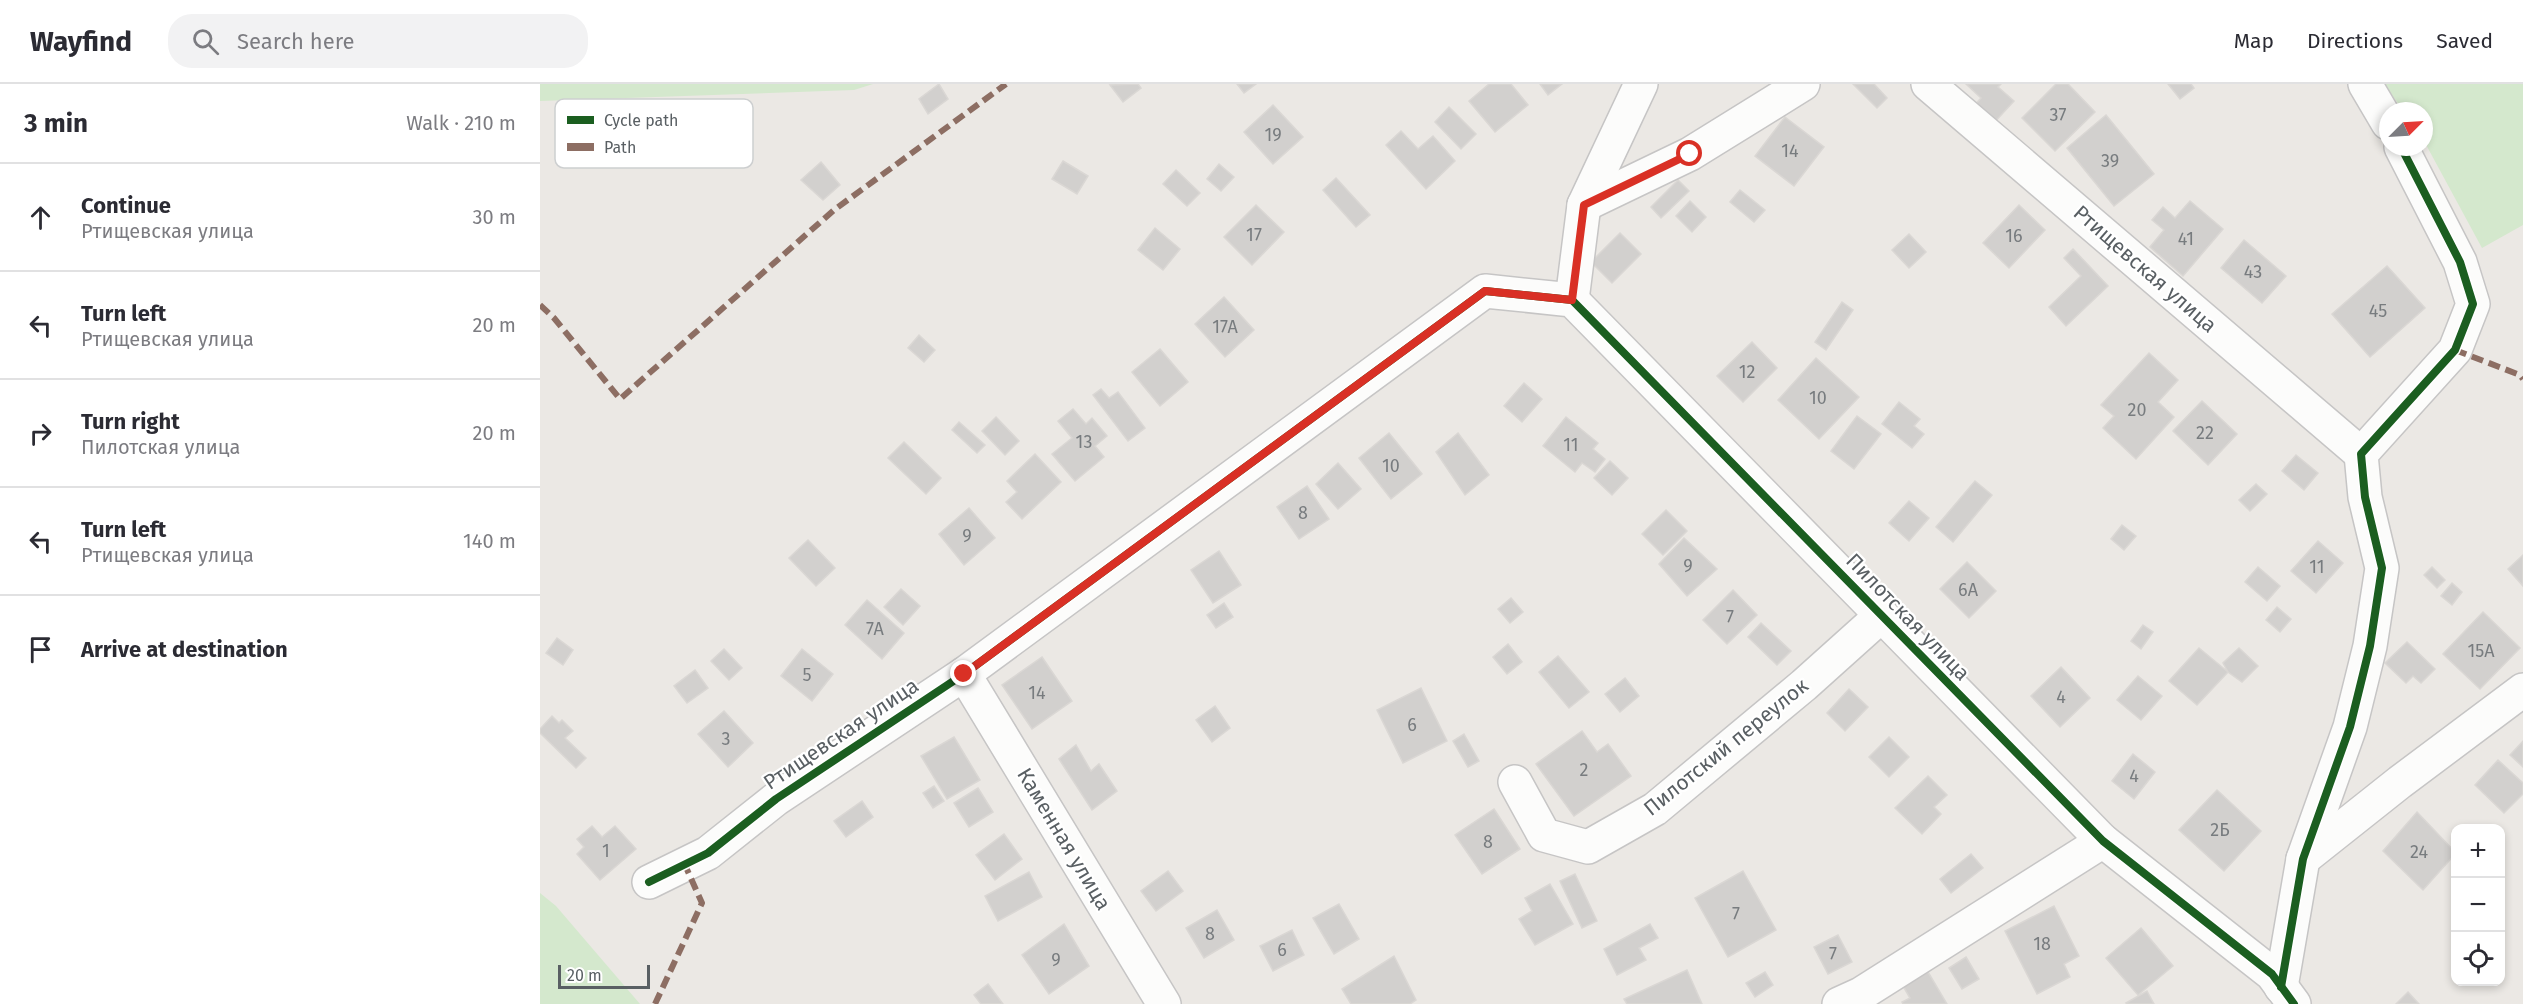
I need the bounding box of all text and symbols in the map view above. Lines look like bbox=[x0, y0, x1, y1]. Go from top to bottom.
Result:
search box bbox=[168, 14, 588, 68]
text: Wayfind bbox=[30, 25, 132, 58]
icon: search bbox=[189, 25, 222, 58]
text: Search here bbox=[237, 28, 355, 55]
text: Map bbox=[2234, 28, 2274, 54]
text: Directions bbox=[2307, 28, 2403, 54]
text: Saved bbox=[2436, 28, 2493, 54]
legend bbox=[555, 99, 753, 168]
north arrow bbox=[2379, 102, 2433, 156]
house number: 37 bbox=[2050, 104, 2066, 126]
text: 3 min bbox=[24, 108, 88, 139]
text: Walk · 210 m bbox=[406, 111, 516, 135]
text: Cycle path bbox=[604, 111, 678, 130]
house number: 19 bbox=[1264, 124, 1282, 146]
text: Path bbox=[604, 138, 636, 157]
route start bbox=[1676, 140, 1702, 166]
house number: 14 bbox=[1781, 140, 1799, 162]
house number: 39 bbox=[2101, 150, 2119, 172]
text: Continue bbox=[81, 192, 171, 219]
street label: Ртищевская улица bbox=[2068, 200, 2222, 338]
icon: ahead bbox=[24, 201, 57, 234]
text: 30 m bbox=[472, 205, 516, 229]
text: Ртищевская улица bbox=[81, 219, 254, 243]
house number: 17 bbox=[1246, 224, 1262, 246]
house number: 16 bbox=[2005, 225, 2023, 247]
house number: 41 bbox=[2178, 228, 2194, 250]
house number: 43 bbox=[2244, 261, 2262, 283]
text: Turn left bbox=[81, 300, 166, 327]
house number: 45 bbox=[2369, 300, 2387, 322]
icon: left bbox=[24, 309, 57, 342]
text: 20 m bbox=[473, 313, 516, 337]
house number: 17А bbox=[1212, 316, 1238, 338]
text: Ртищевская улица bbox=[81, 327, 254, 351]
house number: 12 bbox=[1739, 361, 1755, 383]
house number: 10 bbox=[1809, 387, 1827, 409]
house number: 20 bbox=[2128, 399, 2146, 421]
text: Turn right bbox=[81, 408, 180, 435]
icon: right bbox=[24, 417, 57, 450]
text: 20 m bbox=[473, 421, 516, 445]
house number: 22 bbox=[2196, 422, 2214, 444]
house number: 13 bbox=[1076, 431, 1092, 453]
house number: 11 bbox=[1563, 434, 1579, 456]
text: Пилотская улица bbox=[81, 435, 240, 459]
house number: 10 bbox=[1382, 455, 1400, 477]
house number: 8 bbox=[1298, 502, 1308, 524]
text: Turn left bbox=[81, 516, 166, 543]
icon: left bbox=[24, 525, 57, 558]
house number: 9 bbox=[962, 525, 972, 547]
text: 140 m bbox=[463, 529, 516, 553]
text: Ртищевская улица bbox=[81, 543, 254, 567]
street label: Пилотская улица bbox=[1841, 548, 1975, 686]
house number: 9 bbox=[1683, 555, 1693, 577]
house number: 11 bbox=[2309, 556, 2325, 578]
house number: 6А bbox=[1958, 579, 1979, 601]
house number: 7 bbox=[1726, 606, 1734, 628]
house number: 7А bbox=[866, 618, 885, 640]
icon: arrive bbox=[24, 633, 57, 666]
text: Arrive at destination bbox=[81, 636, 288, 663]
house number: 15А bbox=[2467, 640, 2495, 662]
route end bbox=[950, 660, 976, 686]
house number: 5 bbox=[802, 664, 812, 686]
street label: Ртищевская улица bbox=[759, 672, 923, 796]
street label: Пилотский переулок bbox=[1638, 673, 1814, 821]
house number: 14 bbox=[1028, 682, 1046, 704]
house number: 4 bbox=[2056, 686, 2066, 708]
house number: 6 bbox=[1407, 714, 1417, 736]
house number: 3 bbox=[722, 728, 730, 750]
house number: 2 bbox=[1580, 759, 1589, 781]
street label: Каменная улица bbox=[1011, 763, 1117, 915]
house number: 4 bbox=[2129, 765, 2139, 787]
house number: 2Б bbox=[2210, 819, 2230, 841]
map controls bbox=[2451, 824, 2505, 986]
button: + bbox=[2451, 824, 2505, 878]
house number: 8 bbox=[1483, 831, 1493, 853]
house number: 1 bbox=[602, 840, 610, 862]
house number: 24 bbox=[2410, 841, 2428, 863]
button: − bbox=[2451, 878, 2505, 932]
house number: 7 bbox=[1732, 903, 1740, 925]
house number: 8 bbox=[1205, 923, 1215, 945]
button: locate bbox=[2451, 932, 2505, 986]
house number: 18 bbox=[2033, 933, 2051, 955]
house number: 6 bbox=[1277, 939, 1287, 961]
house number: 7 bbox=[1829, 943, 1837, 965]
house number: 9 bbox=[1051, 949, 1061, 971]
scale bar bbox=[558, 962, 650, 990]
text: 20 m bbox=[567, 966, 602, 985]

